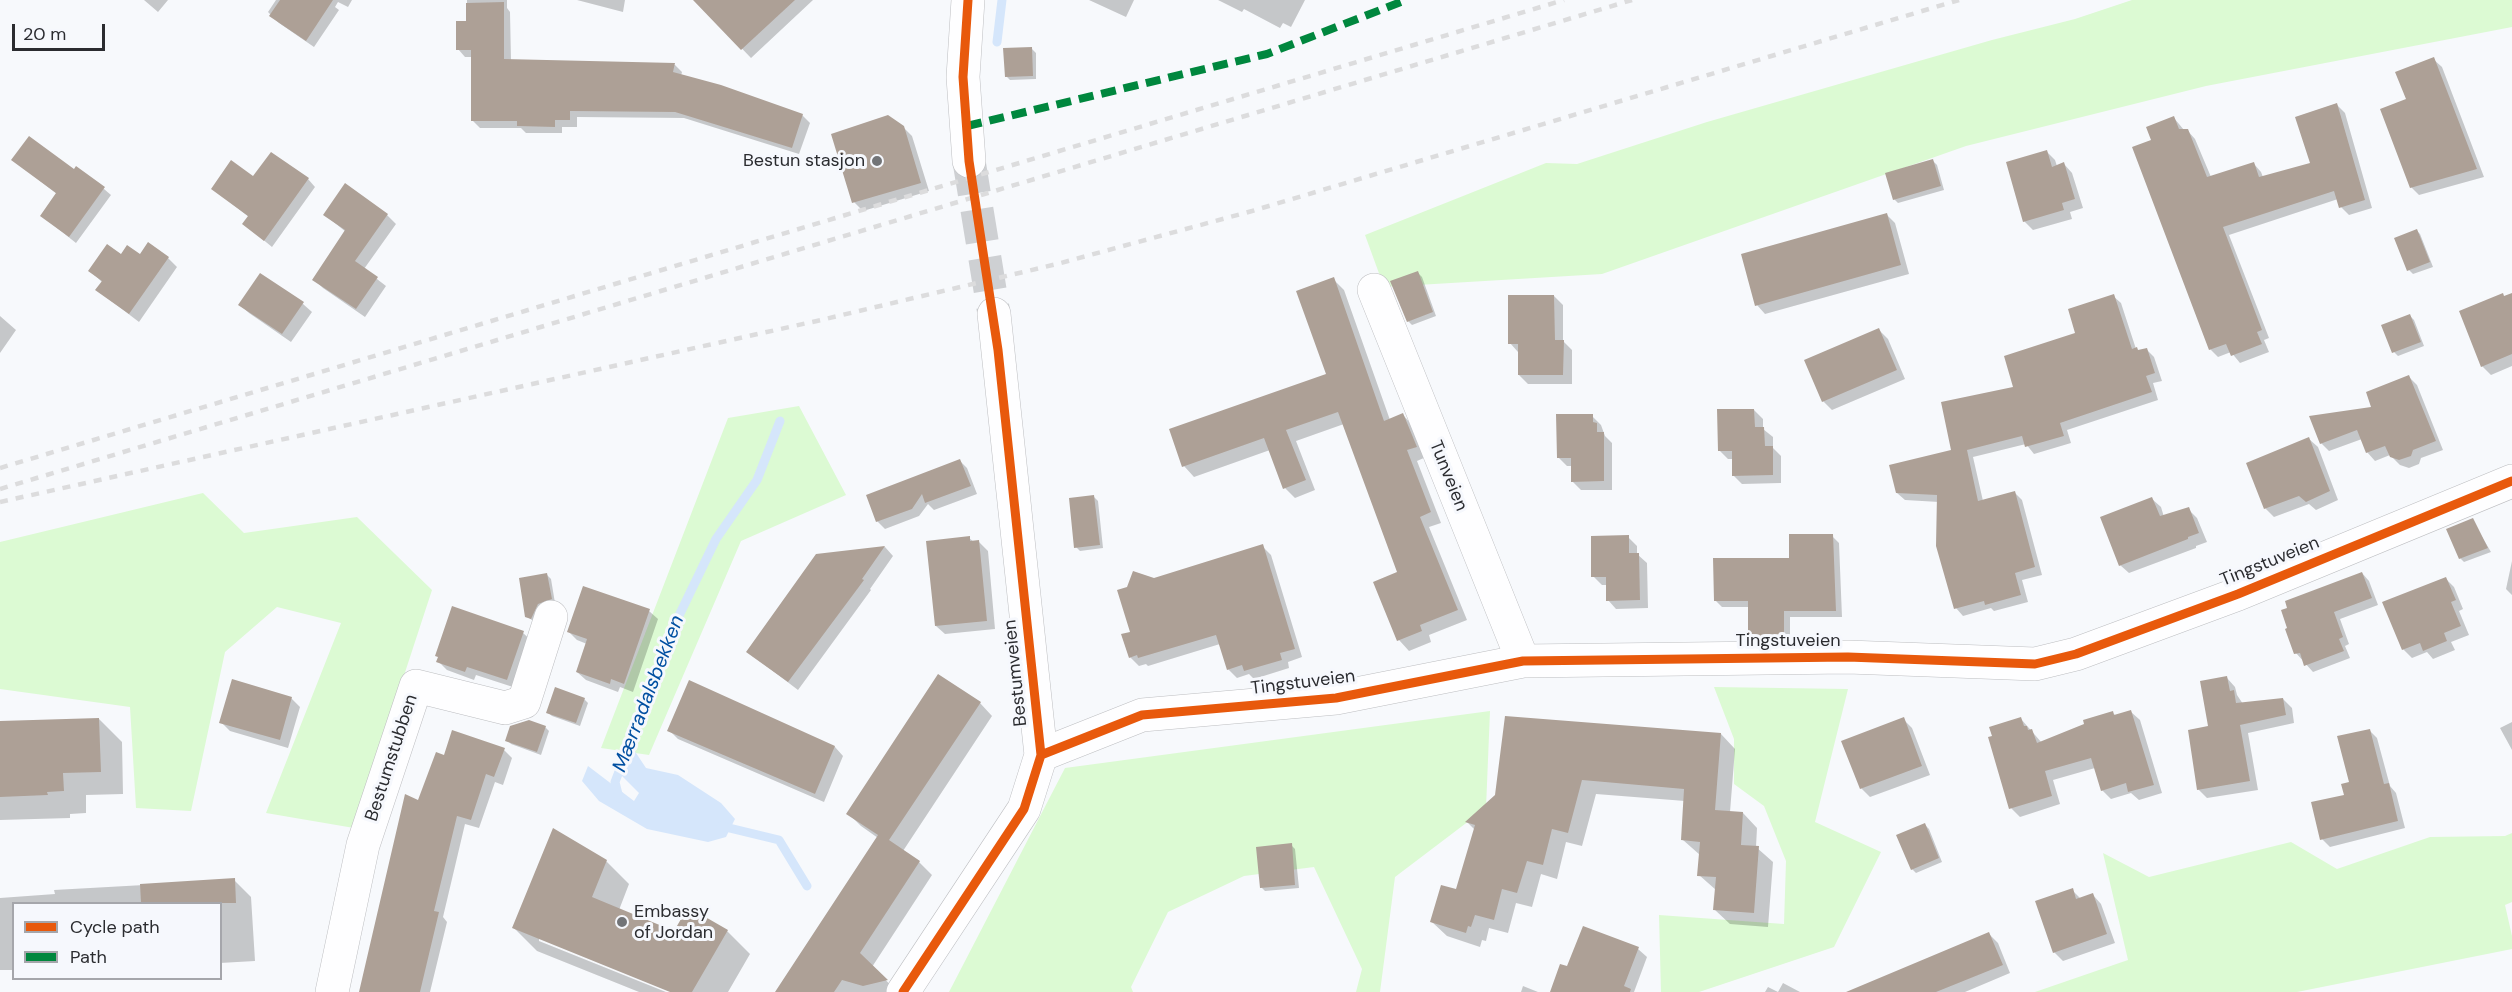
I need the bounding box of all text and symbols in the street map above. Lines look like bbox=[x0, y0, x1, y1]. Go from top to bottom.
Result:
scale bar bbox=[15, 12, 108, 50]
text: 20 m bbox=[23, 22, 66, 46]
place label: Bestun stasjon bbox=[743, 150, 865, 172]
marker: Bestun stasjon bbox=[870, 154, 884, 168]
street label: Tunveien bbox=[1424, 438, 1472, 514]
street label: Tingstuveien bbox=[2217, 532, 2323, 592]
water label: Mærradalsbekken bbox=[608, 612, 690, 776]
street label: Bestumveien bbox=[1000, 619, 1032, 727]
street label: Tingstuveien bbox=[1736, 630, 1840, 652]
street label: Tingstuveien bbox=[1250, 666, 1356, 700]
street label: Bestumstubben bbox=[361, 692, 423, 824]
place label: Embassy of Jordan bbox=[634, 901, 713, 944]
legend bbox=[12, 902, 222, 980]
text: Cycle path bbox=[70, 915, 160, 939]
marker: Embassy of Jordan bbox=[615, 915, 629, 929]
text: Path bbox=[70, 945, 107, 969]

